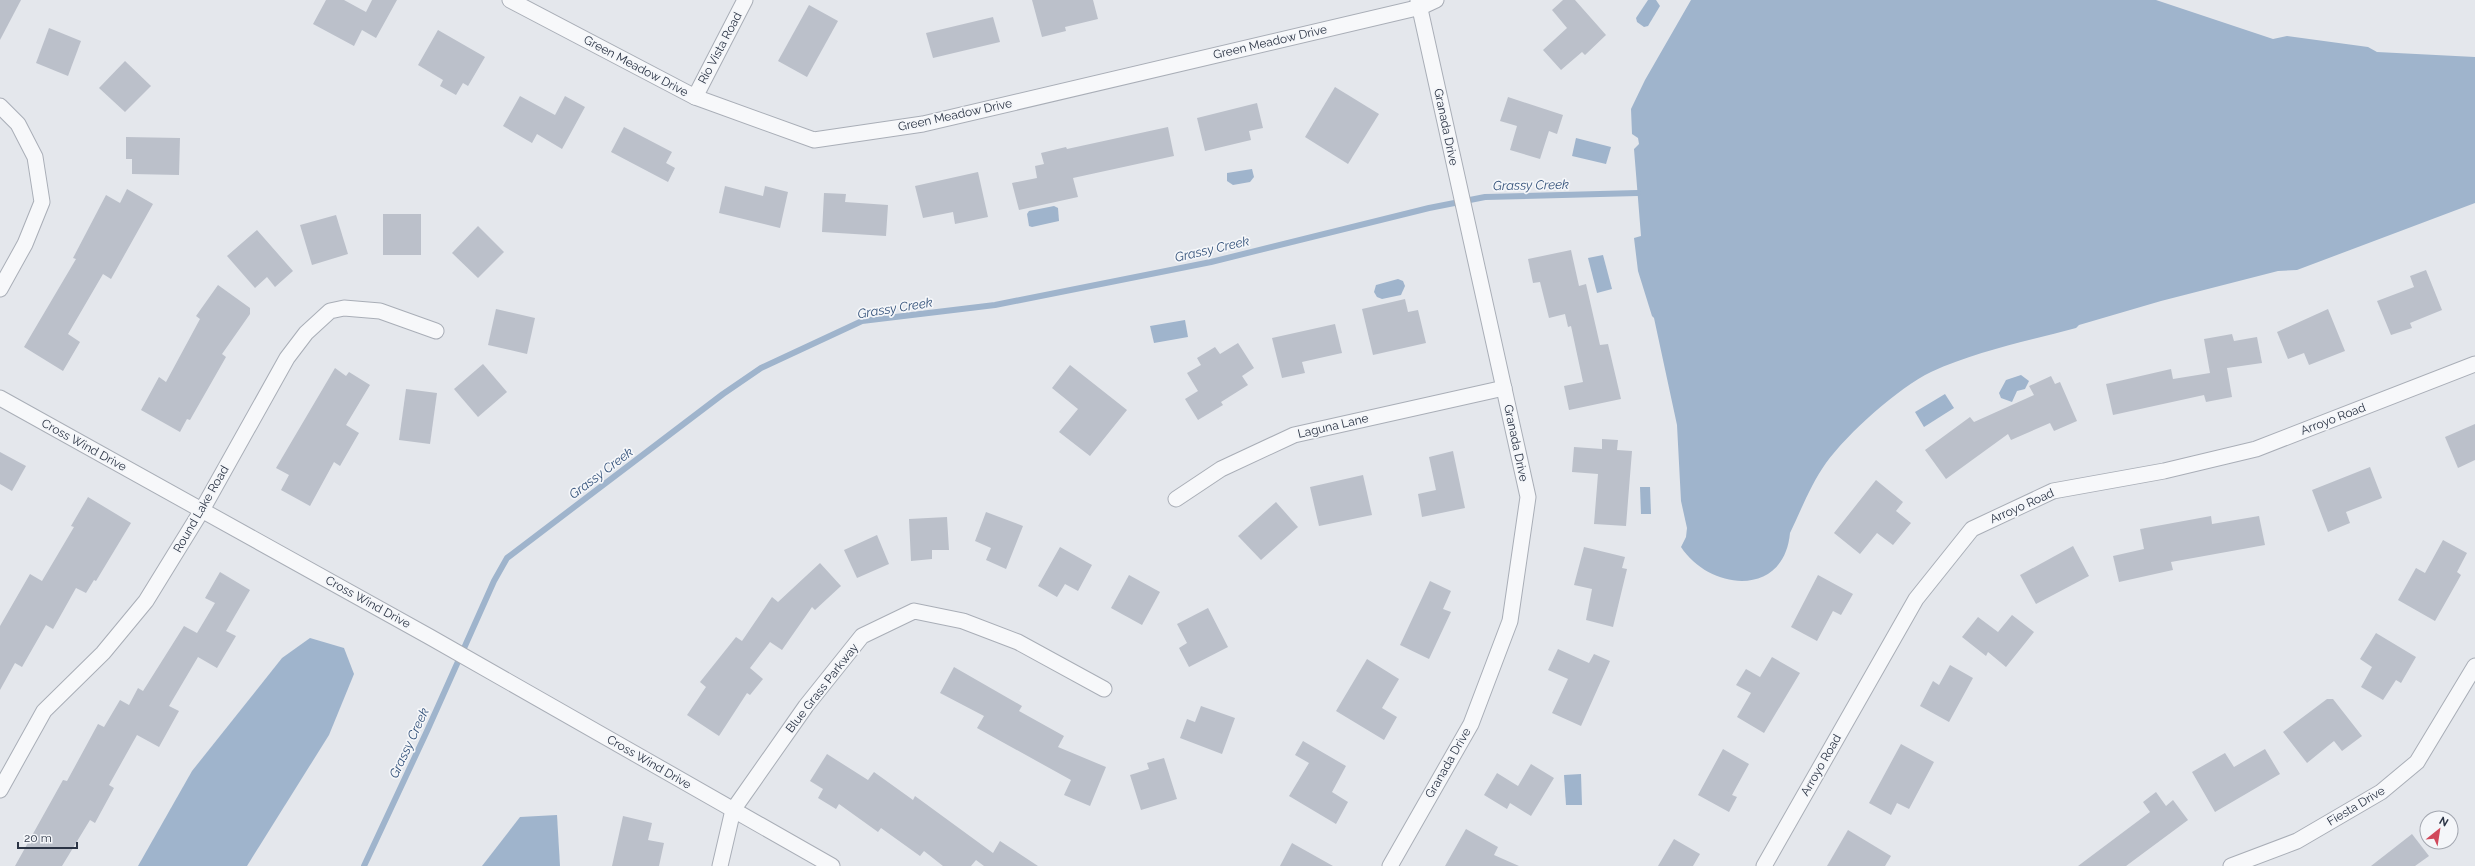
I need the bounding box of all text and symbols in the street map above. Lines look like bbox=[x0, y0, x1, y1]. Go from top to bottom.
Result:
street label: Rio Vista Road bbox=[695, 10, 745, 86]
street label: Green Meadow Drive bbox=[1212, 22, 1328, 62]
street label: Green Meadow Drive bbox=[581, 33, 691, 99]
street label: Granada Drive bbox=[1431, 87, 1461, 167]
street label: Green Meadow Drive bbox=[897, 96, 1013, 134]
water label: Grassy Creek bbox=[1493, 177, 1569, 193]
water label: Grassy Creek bbox=[1173, 233, 1251, 265]
water label: Grassy Creek bbox=[856, 295, 934, 321]
street label: Arroyo Road bbox=[2299, 400, 2367, 438]
street label: Granada Drive bbox=[1501, 403, 1531, 483]
street label: Laguna Lane bbox=[1296, 411, 1370, 441]
street label: Cross Wind Drive bbox=[39, 416, 129, 474]
water label: Grassy Creek bbox=[566, 444, 636, 502]
street label: Round Lake Road bbox=[170, 463, 232, 555]
street label: Arroyo Road bbox=[1988, 486, 2056, 526]
street label: Cross Wind Drive bbox=[323, 573, 413, 631]
street label: Blue Grass Parkway bbox=[783, 640, 862, 735]
water label: Grassy Creek bbox=[386, 705, 432, 781]
street label: Granada Drive bbox=[1422, 725, 1474, 801]
street label: Cross Wind Drive bbox=[604, 732, 694, 792]
street label: Arroyo Road bbox=[1798, 732, 1844, 798]
street label: Fiesta Drive bbox=[2325, 783, 2387, 829]
north arrow bbox=[2419, 810, 2459, 850]
text: N bbox=[2437, 814, 2451, 830]
scale bar bbox=[18, 824, 77, 850]
text: 20 m bbox=[24, 831, 52, 845]

